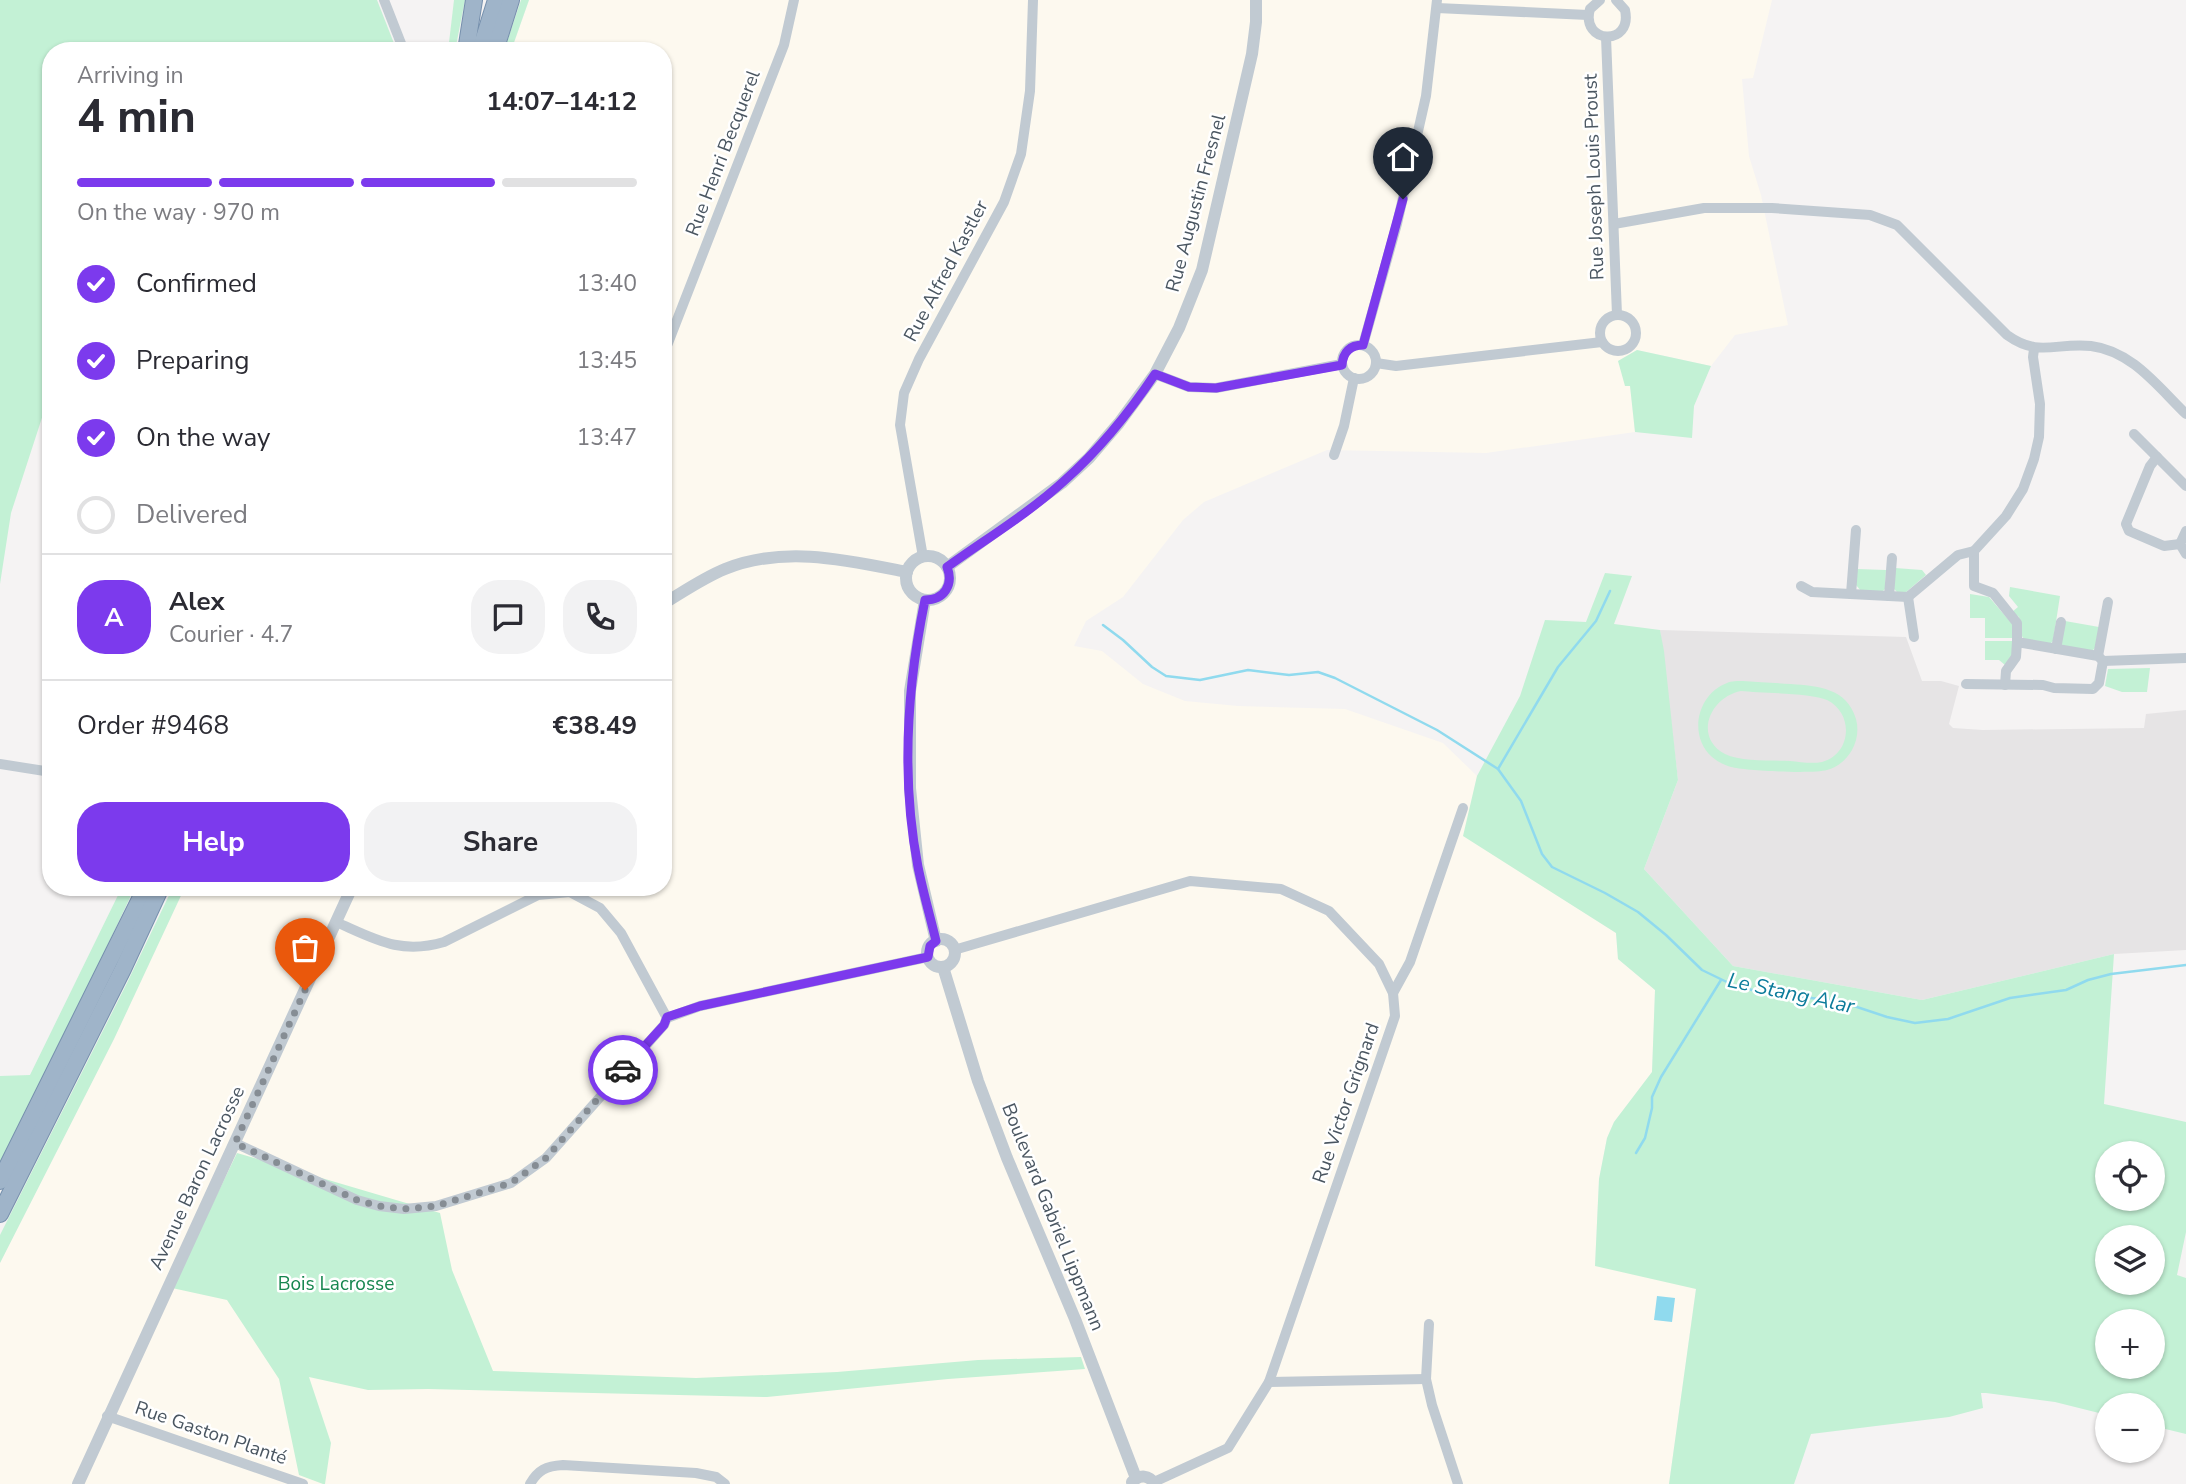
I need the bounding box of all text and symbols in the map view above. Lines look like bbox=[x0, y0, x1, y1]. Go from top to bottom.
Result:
text: Arriving in bbox=[77, 60, 184, 91]
street label: Rue Henri Becquerel bbox=[679, 66, 767, 240]
street label: Rue Joseph Louis Proust bbox=[1577, 73, 1611, 281]
text: 14:07–14:12 bbox=[486, 84, 637, 119]
text: 4 min bbox=[77, 85, 196, 148]
street label: Rue Augustin Fresnel bbox=[1160, 111, 1232, 295]
pin bbox=[1373, 127, 1433, 199]
icon: home bbox=[1384, 138, 1422, 176]
street label: Rue Alfred Kastler bbox=[898, 195, 994, 346]
text: On the way · 970 m bbox=[77, 197, 280, 228]
icon: check bbox=[77, 265, 115, 303]
text: Confirmed bbox=[136, 266, 257, 301]
text: 13:40 bbox=[577, 268, 637, 299]
icon: check bbox=[77, 342, 115, 380]
text: Preparing bbox=[136, 343, 249, 378]
text: 13:45 bbox=[577, 345, 637, 376]
icon: check bbox=[77, 419, 115, 457]
text: On the way bbox=[136, 420, 270, 455]
text: 13:47 bbox=[577, 422, 637, 453]
text: Delivered bbox=[136, 497, 248, 532]
button: chat bbox=[471, 580, 545, 654]
button: phone bbox=[563, 580, 637, 654]
text: Alex bbox=[169, 584, 225, 619]
text: A bbox=[104, 600, 124, 635]
text: Courier · 4.7 bbox=[169, 619, 293, 650]
text: Order #9468 bbox=[77, 708, 229, 743]
text: €38.49 bbox=[553, 708, 637, 743]
button: Help bbox=[77, 802, 350, 882]
button: Share bbox=[364, 802, 637, 882]
pin bbox=[275, 918, 335, 990]
icon: bag bbox=[286, 929, 324, 967]
water label: Le Stang Alar bbox=[1725, 966, 1857, 1020]
street label: Rue Victor Grignard bbox=[1306, 1019, 1386, 1187]
courier bbox=[588, 1035, 658, 1105]
icon: car bbox=[604, 1051, 642, 1089]
street label: Avenue Baron Lacrosse bbox=[143, 1082, 251, 1274]
street label: Boulevard Gabriel Lippmann bbox=[995, 1099, 1111, 1335]
map controls bbox=[2095, 1141, 2165, 1463]
button: locate bbox=[2095, 1141, 2165, 1211]
button: layers bbox=[2095, 1225, 2165, 1295]
park label: Bois Lacrosse bbox=[278, 1271, 394, 1297]
button: + bbox=[2095, 1309, 2165, 1379]
button: − bbox=[2095, 1393, 2165, 1463]
street label: Rue Gaston Planté bbox=[131, 1395, 291, 1471]

